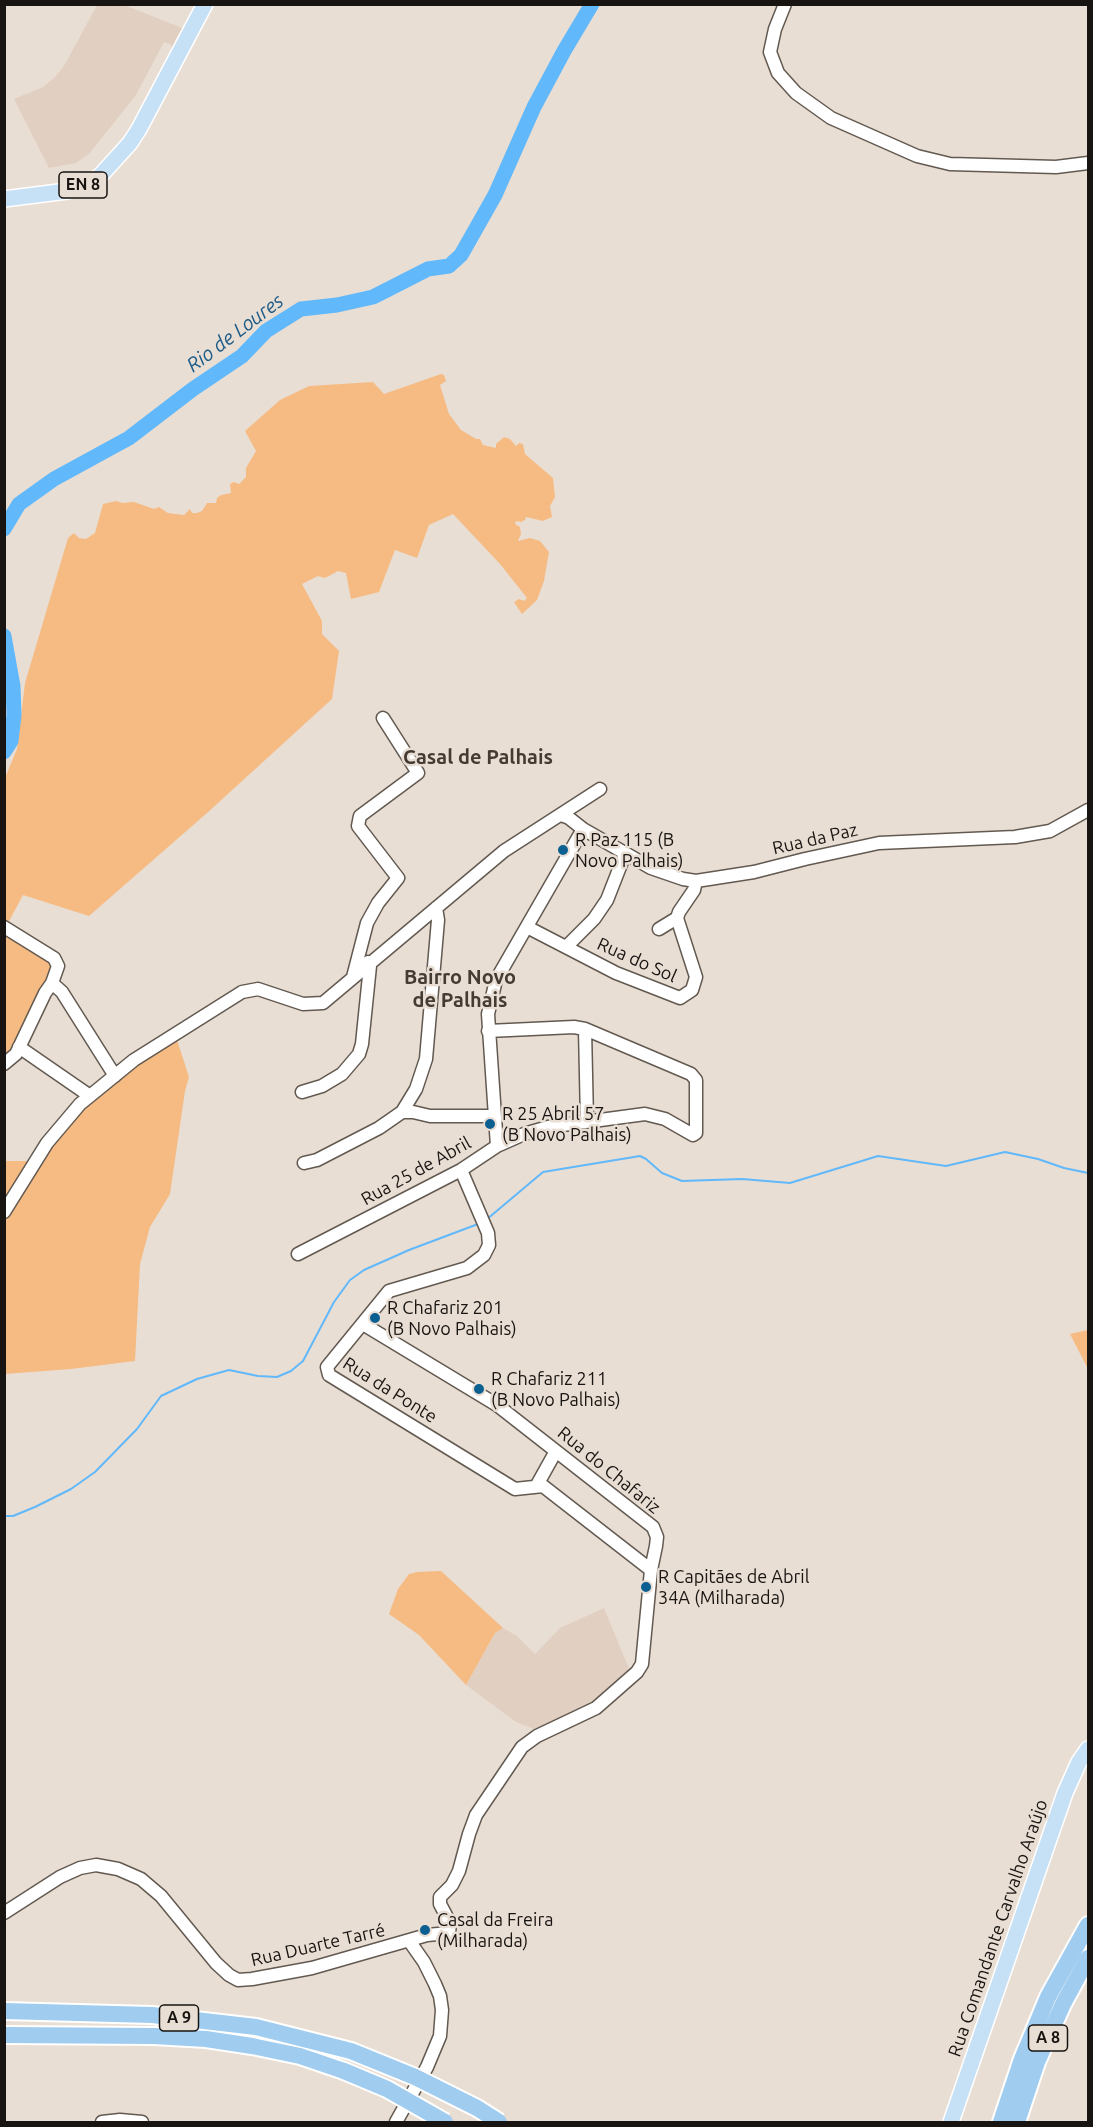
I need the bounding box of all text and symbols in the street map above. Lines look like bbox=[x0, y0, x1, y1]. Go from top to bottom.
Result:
road number: EN 8 bbox=[59, 172, 107, 198]
water label: Rio de Loures bbox=[182, 289, 288, 377]
district label: Casal de Palhais bbox=[403, 745, 553, 769]
street label: Rua da Paz bbox=[770, 819, 860, 859]
place label: R Paz 115 (B Novo Palhais) bbox=[575, 829, 683, 872]
marker: R Paz 115 (B Novo Palhais) bbox=[556, 843, 570, 857]
street label: Rua do Sol bbox=[594, 933, 680, 987]
district label: Bairro Novo de Palhais bbox=[404, 965, 516, 1012]
place label: R 25 Abril 57 (B Novo Palhais) bbox=[502, 1103, 632, 1146]
marker: R 25 Abril 57 (B Novo Palhais) bbox=[483, 1117, 497, 1131]
street label: Rua 25 de Abril bbox=[357, 1132, 475, 1210]
place label: R Chafariz 201 (B Novo Palhais) bbox=[387, 1297, 517, 1340]
marker: R Chafariz 201 (B Novo Palhais) bbox=[368, 1311, 382, 1325]
street label: Rua da Ponte bbox=[339, 1352, 441, 1428]
place label: R Chafariz 211 (B Novo Palhais) bbox=[491, 1368, 621, 1410]
marker: R Chafariz 211 (B Novo Palhais) bbox=[472, 1382, 486, 1396]
street label: Rua do Chafariz bbox=[553, 1422, 665, 1518]
place label: R Capitães de Abril 34A (Milharada) bbox=[658, 1566, 809, 1608]
marker: R Capitães de Abril 34A (Milharada) bbox=[639, 1580, 653, 1594]
street label: Rua Comandante Carvalho Araújo bbox=[944, 1796, 1052, 2060]
place label: Casal da Freira (Milharada) bbox=[437, 1909, 553, 1952]
street label: Rua Duarte Tarré bbox=[249, 1919, 387, 1971]
marker: Casal da Freira (Milharada) bbox=[418, 1923, 432, 1937]
road number: A 9 bbox=[160, 2005, 198, 2031]
road number: A 8 bbox=[1028, 2025, 1068, 2051]

